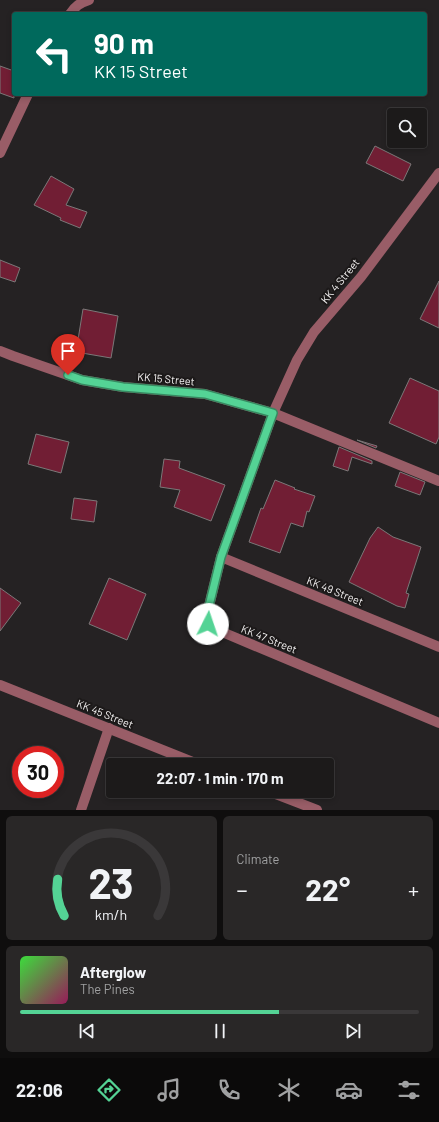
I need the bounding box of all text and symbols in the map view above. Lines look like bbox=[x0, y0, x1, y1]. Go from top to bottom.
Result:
text: 90 m bbox=[94, 26, 154, 60]
icon: left bbox=[28, 28, 80, 80]
text: KK 15 Street bbox=[94, 60, 188, 82]
map controls bbox=[387, 108, 427, 148]
button: search bbox=[387, 108, 427, 148]
street label: KK 4 Street bbox=[318, 256, 362, 306]
pin bbox=[51, 334, 85, 375]
icon: arrive bbox=[57, 340, 79, 362]
street label: KK 15 Street bbox=[137, 370, 195, 387]
street label: KK 49 Street bbox=[305, 573, 365, 608]
position arrow bbox=[187, 603, 229, 645]
street label: KK 47 Street bbox=[239, 621, 299, 656]
street label: KK 45 Street bbox=[75, 696, 135, 731]
speed limit sign: 30 bbox=[12, 746, 64, 798]
text: 22:07 · 1 min · 170 m bbox=[157, 769, 284, 787]
text: Climate bbox=[237, 851, 280, 867]
text: 23 bbox=[89, 857, 134, 907]
text: 22° bbox=[305, 871, 350, 907]
text: − bbox=[237, 876, 248, 902]
text: + bbox=[408, 876, 419, 902]
text: km/h bbox=[95, 906, 127, 923]
text: Afterglow bbox=[80, 963, 146, 981]
text: The Pines bbox=[80, 981, 135, 997]
icon: previous bbox=[76, 1020, 98, 1042]
icon: pause bbox=[209, 1020, 231, 1042]
icon: next bbox=[342, 1020, 364, 1042]
icon: directions bbox=[95, 1076, 123, 1104]
icon: music bbox=[155, 1076, 183, 1104]
icon: phone bbox=[215, 1076, 243, 1104]
icon: climate bbox=[275, 1076, 303, 1104]
icon: car bbox=[335, 1076, 363, 1104]
icon: filters bbox=[395, 1076, 423, 1104]
text: 22:06 bbox=[16, 1079, 63, 1101]

